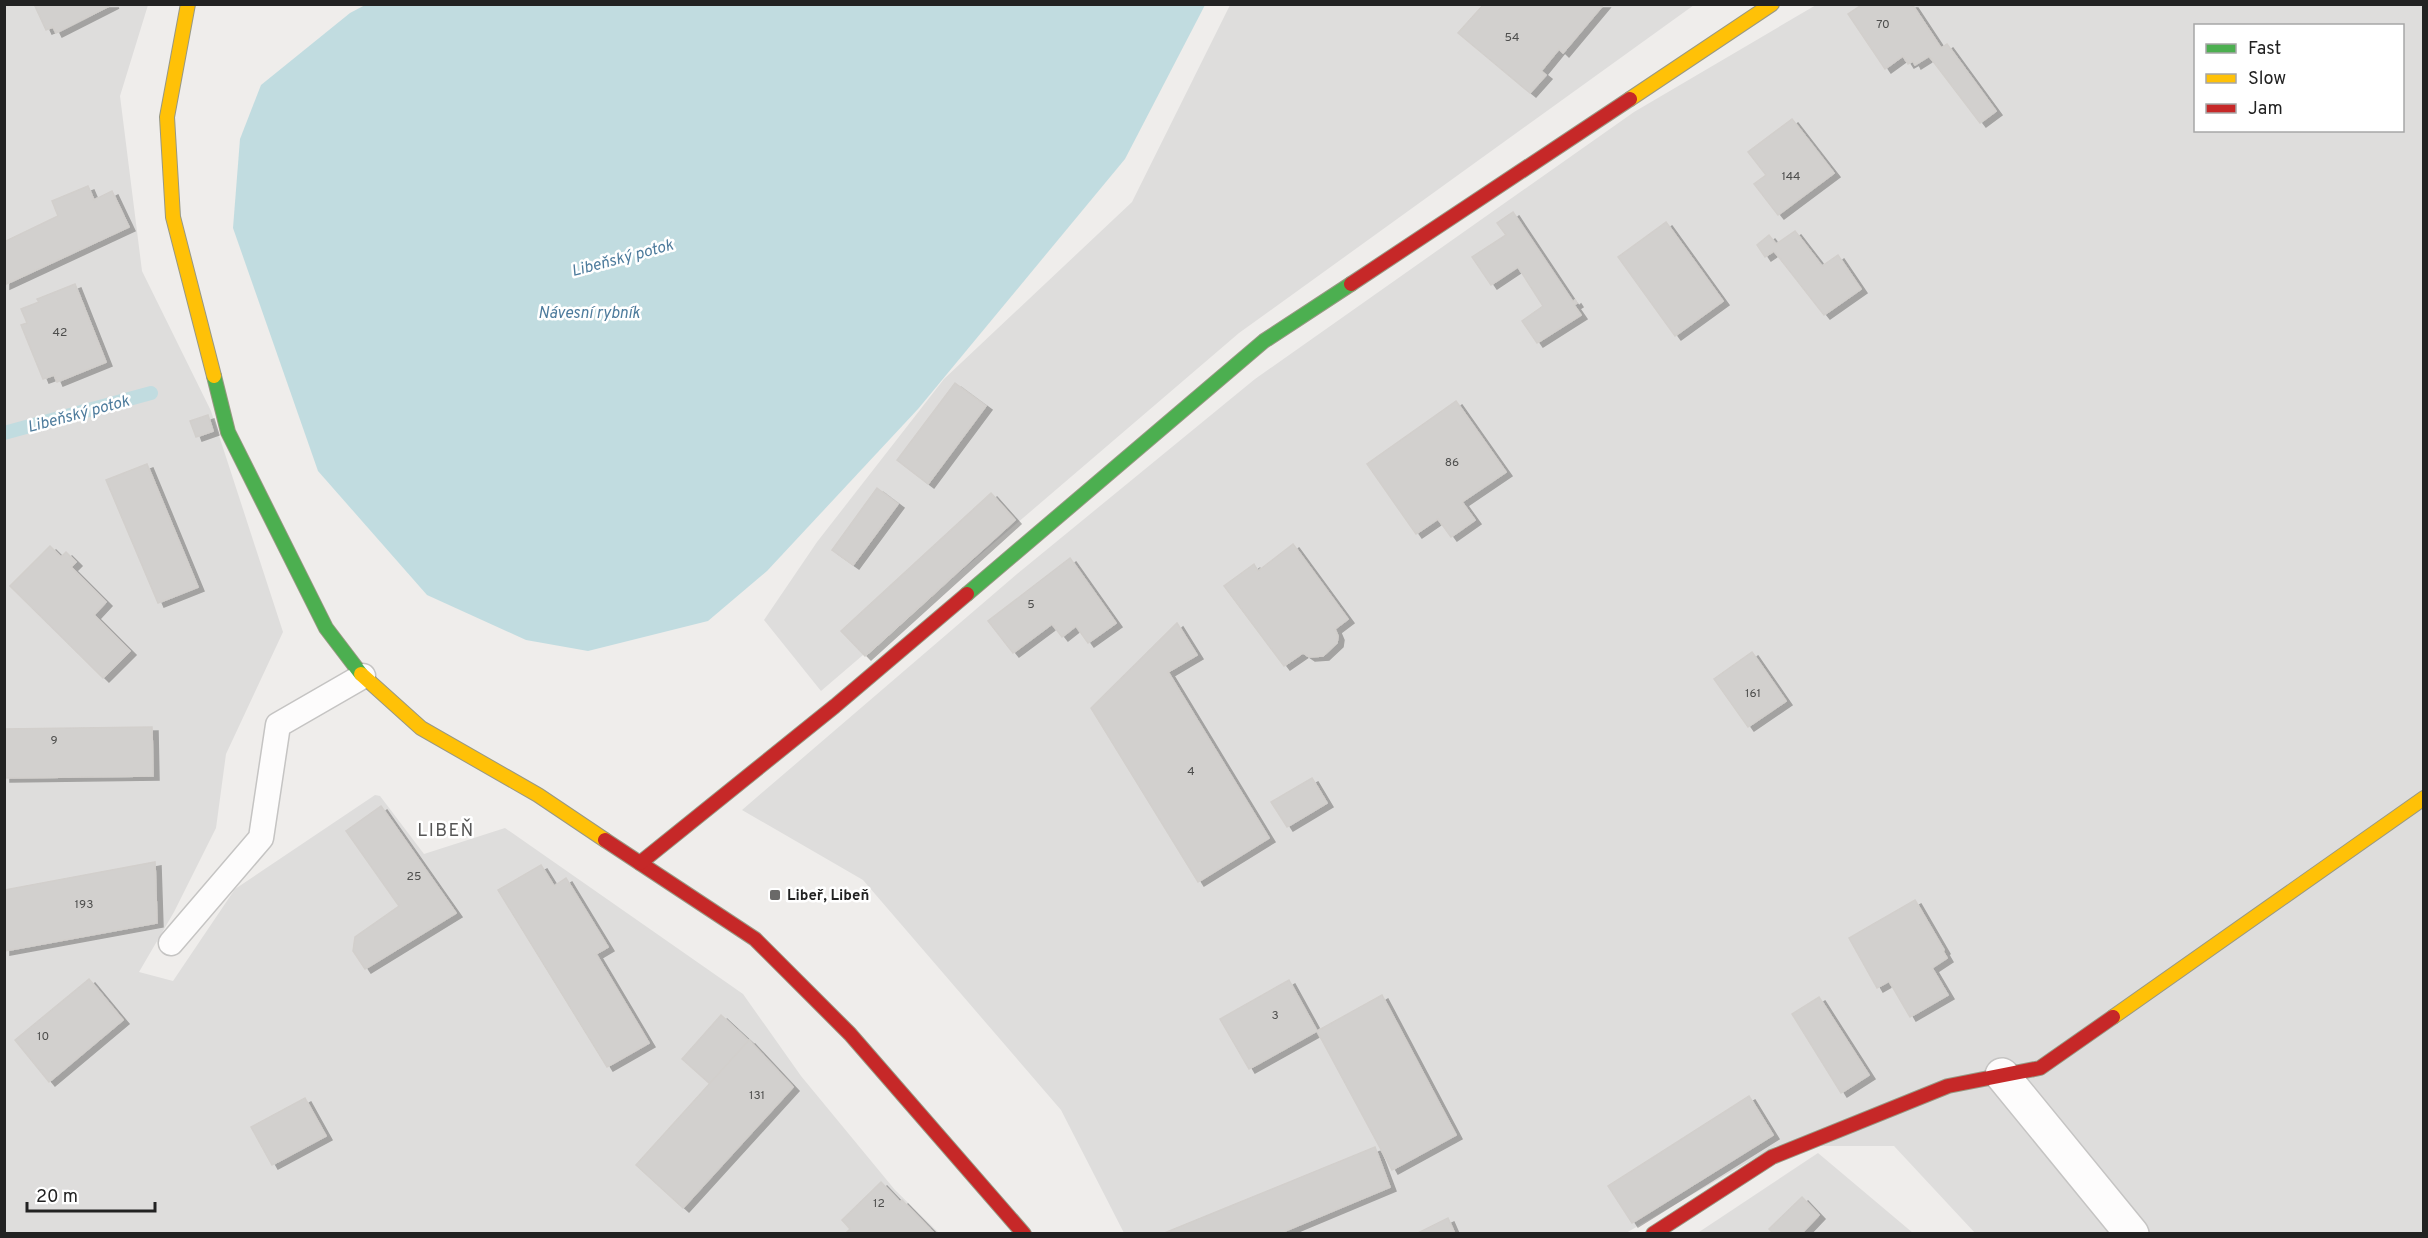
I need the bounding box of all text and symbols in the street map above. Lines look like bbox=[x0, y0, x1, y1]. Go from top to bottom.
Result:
house number: 70 bbox=[1876, 17, 1890, 33]
legend bbox=[2194, 24, 2404, 132]
house number: 54 bbox=[1504, 30, 1520, 46]
text: Fast bbox=[2248, 38, 2281, 61]
text: Slow bbox=[2248, 68, 2286, 91]
text: Jam bbox=[2248, 98, 2283, 121]
house number: 144 bbox=[1781, 169, 1801, 185]
water label: Libeňský potok bbox=[569, 236, 677, 282]
water label: Návesní rybník bbox=[538, 304, 641, 324]
house number: 42 bbox=[53, 325, 67, 341]
water label: Libeňský potok bbox=[25, 392, 133, 438]
house number: 86 bbox=[1445, 455, 1459, 471]
house number: 5 bbox=[1027, 597, 1035, 613]
house number: 161 bbox=[1745, 686, 1761, 702]
house number: 9 bbox=[50, 733, 58, 749]
house number: 4 bbox=[1187, 764, 1195, 780]
district label: LIBEŇ bbox=[417, 818, 475, 843]
house number: 25 bbox=[407, 869, 421, 885]
place label: Libeř, Libeň bbox=[787, 887, 869, 906]
marker: Libeř, Libeň bbox=[768, 888, 782, 902]
house number: 193 bbox=[75, 897, 93, 913]
house number: 3 bbox=[1271, 1008, 1279, 1024]
house number: 10 bbox=[37, 1029, 49, 1045]
house number: 131 bbox=[749, 1088, 765, 1104]
scale bar bbox=[27, 1175, 154, 1213]
text: 20 m bbox=[36, 1186, 78, 1209]
house number: 12 bbox=[873, 1196, 885, 1212]

